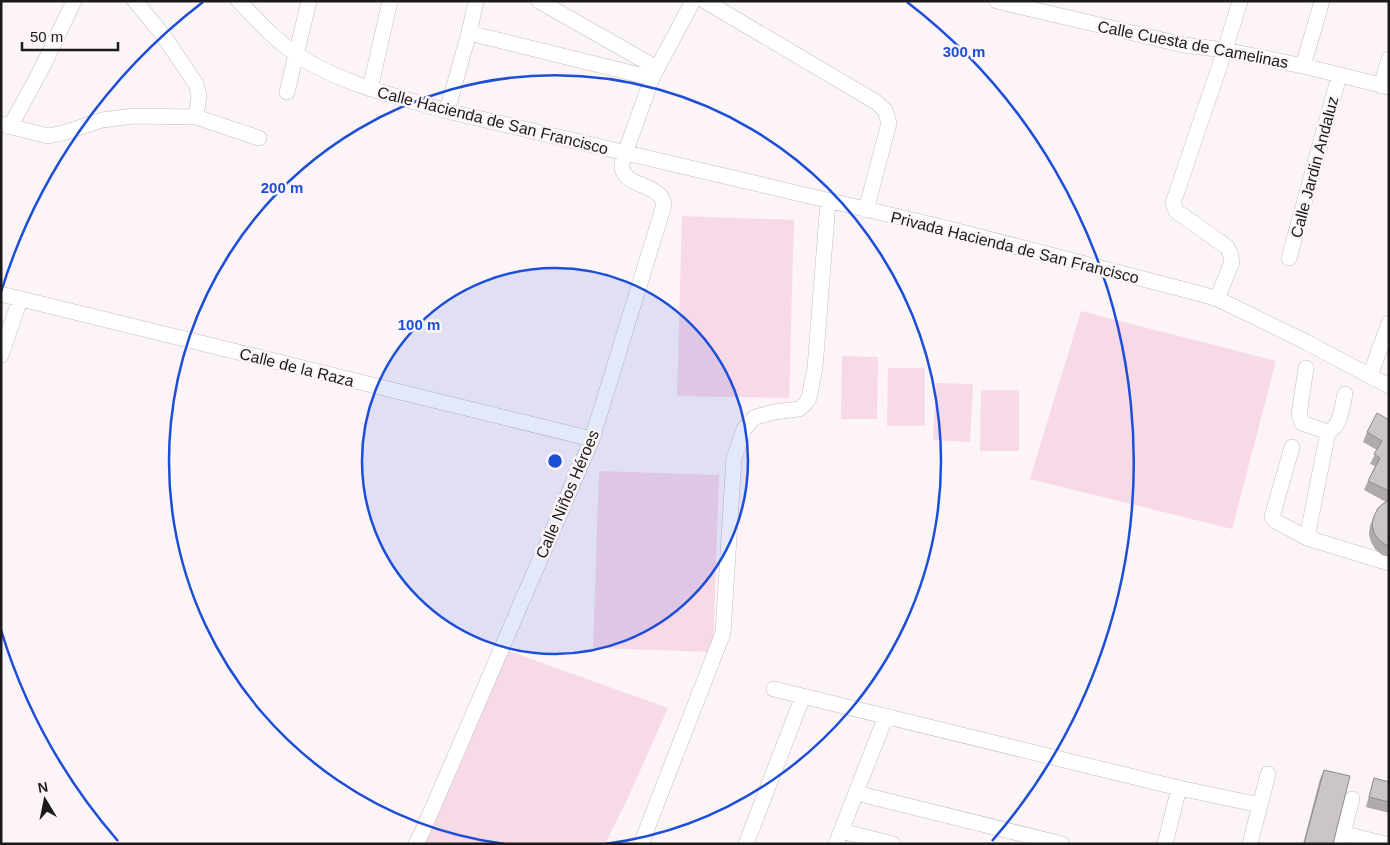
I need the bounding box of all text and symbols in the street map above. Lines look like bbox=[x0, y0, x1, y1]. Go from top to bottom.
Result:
street label: Calle Cuesta de Camelinas bbox=[1096, 18, 1290, 71]
scale bar bbox=[22, 20, 119, 52]
text: 50 m bbox=[30, 28, 63, 45]
text: 300 m bbox=[943, 43, 985, 60]
street label: Calle Hacienda de San Francisco bbox=[376, 84, 610, 157]
street label: Calle Jardin Andaluz bbox=[1287, 94, 1342, 240]
text: 200 m bbox=[261, 179, 303, 196]
street label: Privada Hacienda de San Francisco bbox=[889, 208, 1141, 287]
text: 100 m bbox=[398, 316, 440, 333]
street label: Calle de la Raza bbox=[238, 345, 356, 390]
street label: Calle Niños Héroes bbox=[533, 427, 602, 561]
centre of rings bbox=[546, 452, 564, 470]
north arrow bbox=[20, 775, 70, 825]
text: N bbox=[36, 778, 49, 796]

